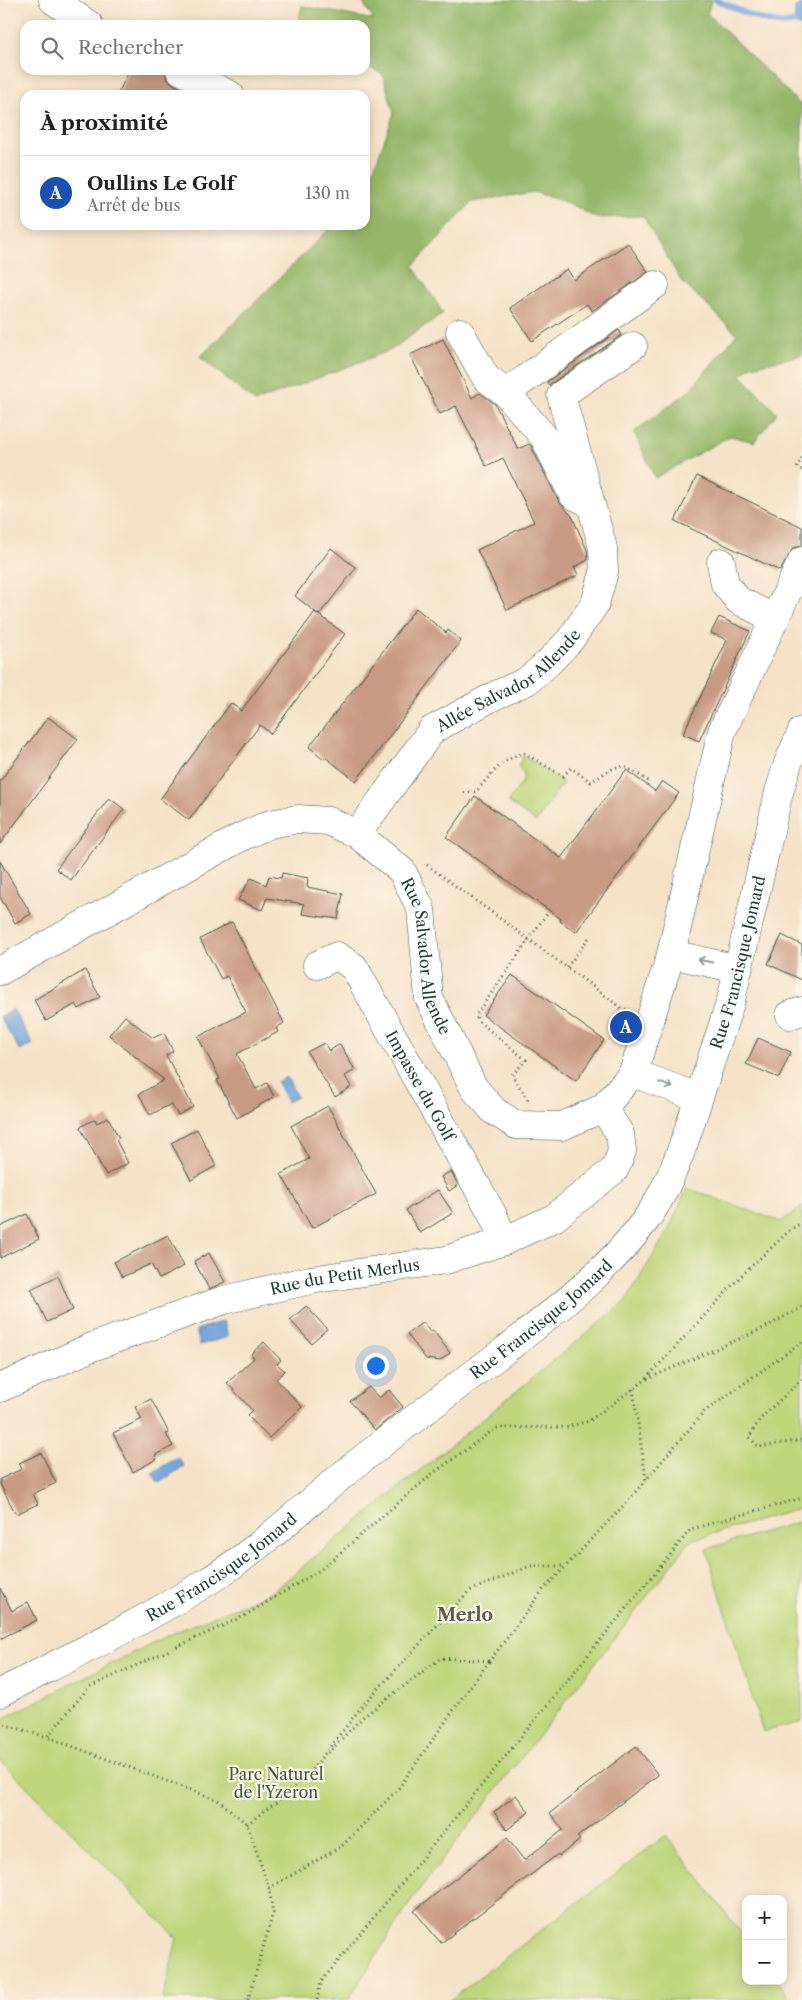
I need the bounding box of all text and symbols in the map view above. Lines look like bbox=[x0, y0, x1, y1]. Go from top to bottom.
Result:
search box bbox=[20, 20, 370, 75]
icon: search bbox=[38, 34, 66, 62]
text: Rechercher bbox=[78, 36, 183, 59]
text: À proximité bbox=[40, 110, 168, 135]
text: Oullins Le Golf bbox=[87, 172, 235, 195]
text: A bbox=[50, 183, 62, 203]
text: 130 m bbox=[305, 183, 350, 203]
text: Arrêt de bus bbox=[87, 195, 180, 215]
street label: Allée Salvador Allende bbox=[432, 625, 585, 736]
street label: Rue Francisque Jomard bbox=[706, 873, 769, 1051]
street label: Rue Salvador Allende bbox=[397, 874, 456, 1038]
one-way arrow bbox=[697, 956, 713, 965]
pin: A bbox=[610, 1008, 642, 1046]
street label: Impasse du Golf bbox=[381, 1027, 460, 1146]
one-way arrow bbox=[657, 1081, 673, 1090]
street label: Rue du Petit Merlus bbox=[268, 1254, 421, 1299]
street label: Rue Francisque Jomard bbox=[466, 1255, 616, 1383]
your location bbox=[363, 1353, 389, 1379]
street label: Rue Francisque Jomard bbox=[142, 1508, 301, 1625]
district label: Merlo bbox=[437, 1604, 493, 1626]
park label: Parc Naturel de l'Yzeron bbox=[229, 1764, 324, 1802]
map controls bbox=[742, 1895, 787, 1985]
button: + bbox=[742, 1895, 787, 1940]
button: − bbox=[742, 1940, 787, 1985]

